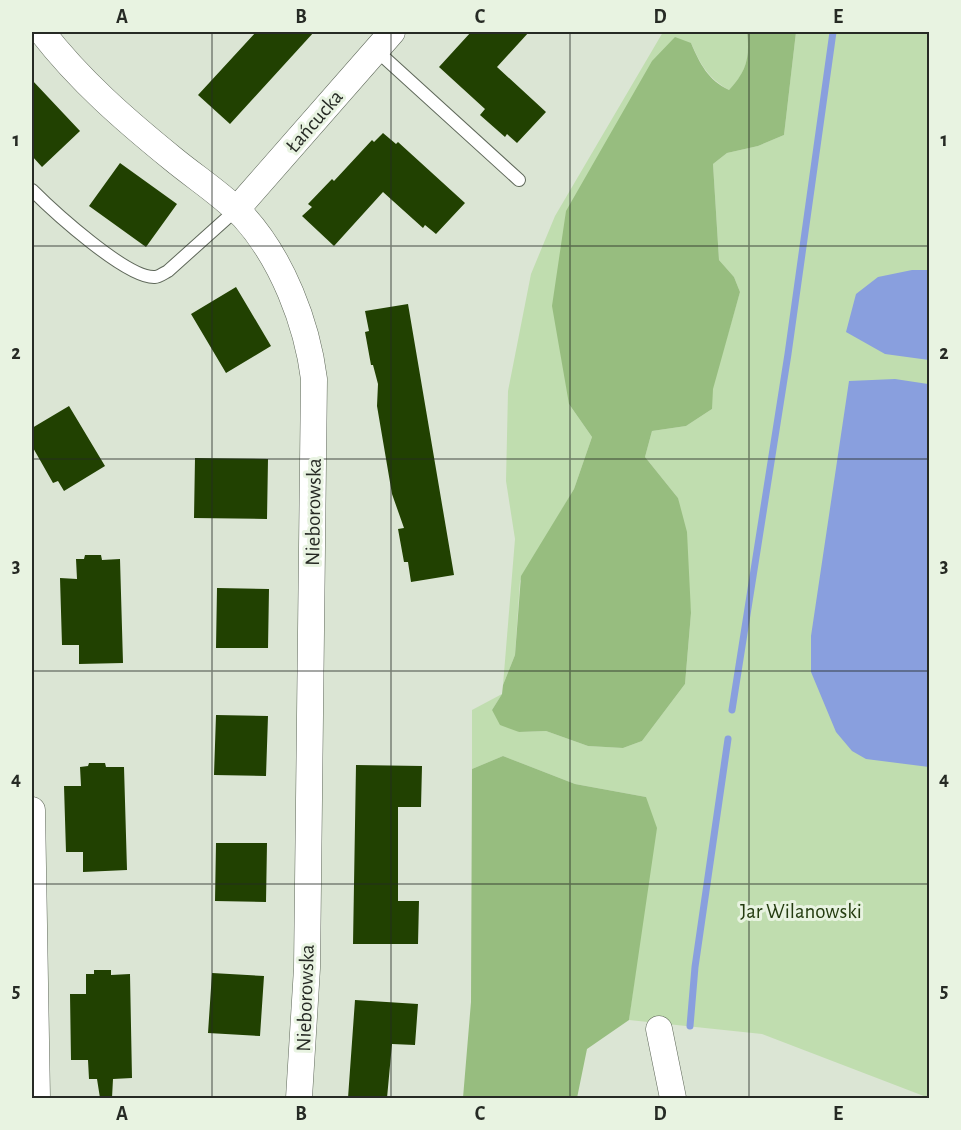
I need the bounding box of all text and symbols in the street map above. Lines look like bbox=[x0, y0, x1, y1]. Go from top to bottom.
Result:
text: A bbox=[116, 7, 128, 27]
text: B bbox=[295, 7, 307, 27]
text: C bbox=[475, 7, 486, 27]
text: D bbox=[653, 7, 667, 27]
text: E bbox=[833, 7, 843, 27]
street label: Łańcucka bbox=[282, 86, 347, 157]
text: 1 bbox=[12, 130, 20, 150]
text: 1 bbox=[940, 130, 948, 150]
text: 2 bbox=[11, 343, 21, 363]
text: 2 bbox=[939, 343, 949, 363]
street label: Nieborowska bbox=[302, 458, 325, 566]
text: 3 bbox=[12, 556, 20, 576]
text: 3 bbox=[940, 556, 948, 576]
text: 4 bbox=[11, 769, 21, 789]
text: 4 bbox=[939, 769, 949, 789]
park label: Jar Wilanowski bbox=[740, 901, 862, 922]
street label: Nieborowska bbox=[293, 944, 318, 1052]
text: 5 bbox=[12, 981, 20, 1001]
text: 5 bbox=[940, 981, 948, 1001]
text: A bbox=[116, 1104, 128, 1124]
text: B bbox=[295, 1104, 307, 1124]
text: C bbox=[475, 1104, 486, 1124]
text: D bbox=[653, 1104, 667, 1124]
text: E bbox=[833, 1104, 843, 1124]

